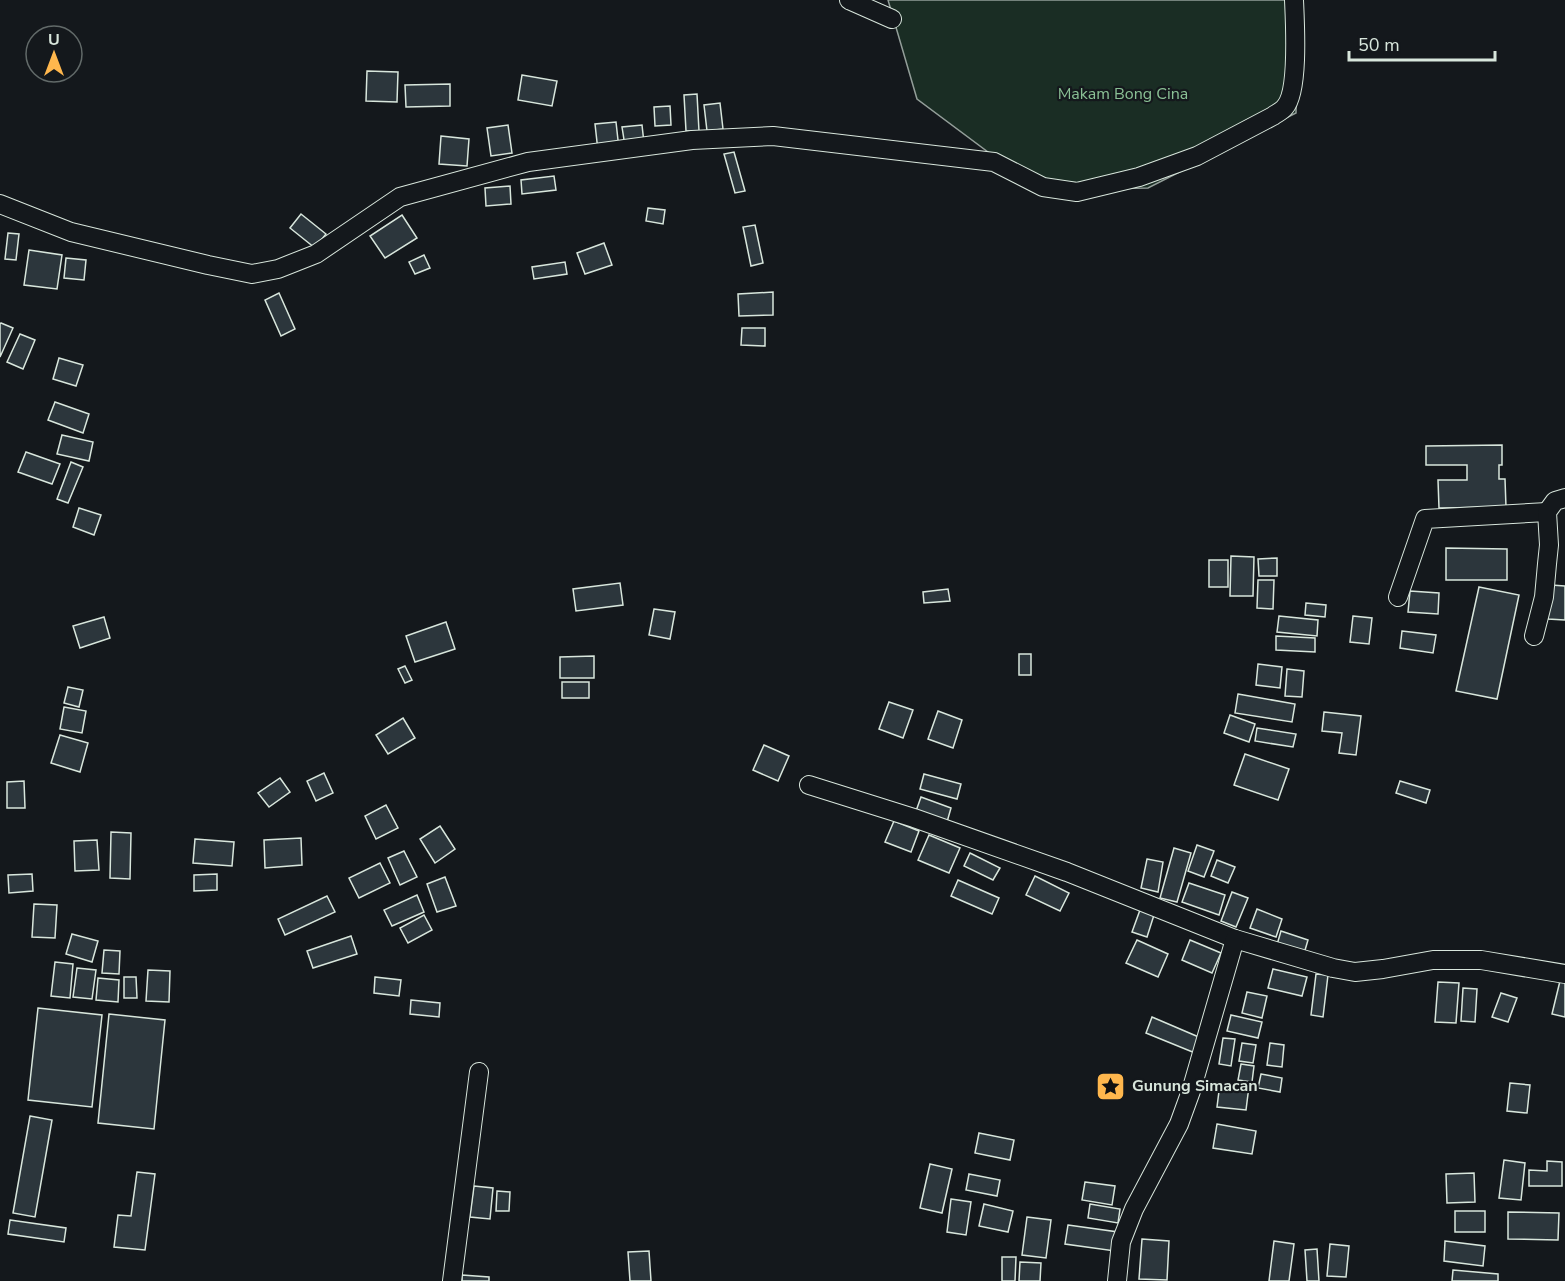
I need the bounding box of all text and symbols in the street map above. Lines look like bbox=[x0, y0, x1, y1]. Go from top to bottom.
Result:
north arrow bbox=[24, 24, 84, 84]
scale bar bbox=[1349, 24, 1494, 62]
text: U bbox=[48, 29, 60, 51]
text: 50 m bbox=[1358, 33, 1400, 57]
park label: Makam Bong Cina bbox=[1058, 83, 1188, 105]
place icon: Gunung Simacan bbox=[1095, 1070, 1127, 1102]
place label: Gunung Simacan bbox=[1132, 1075, 1258, 1097]

